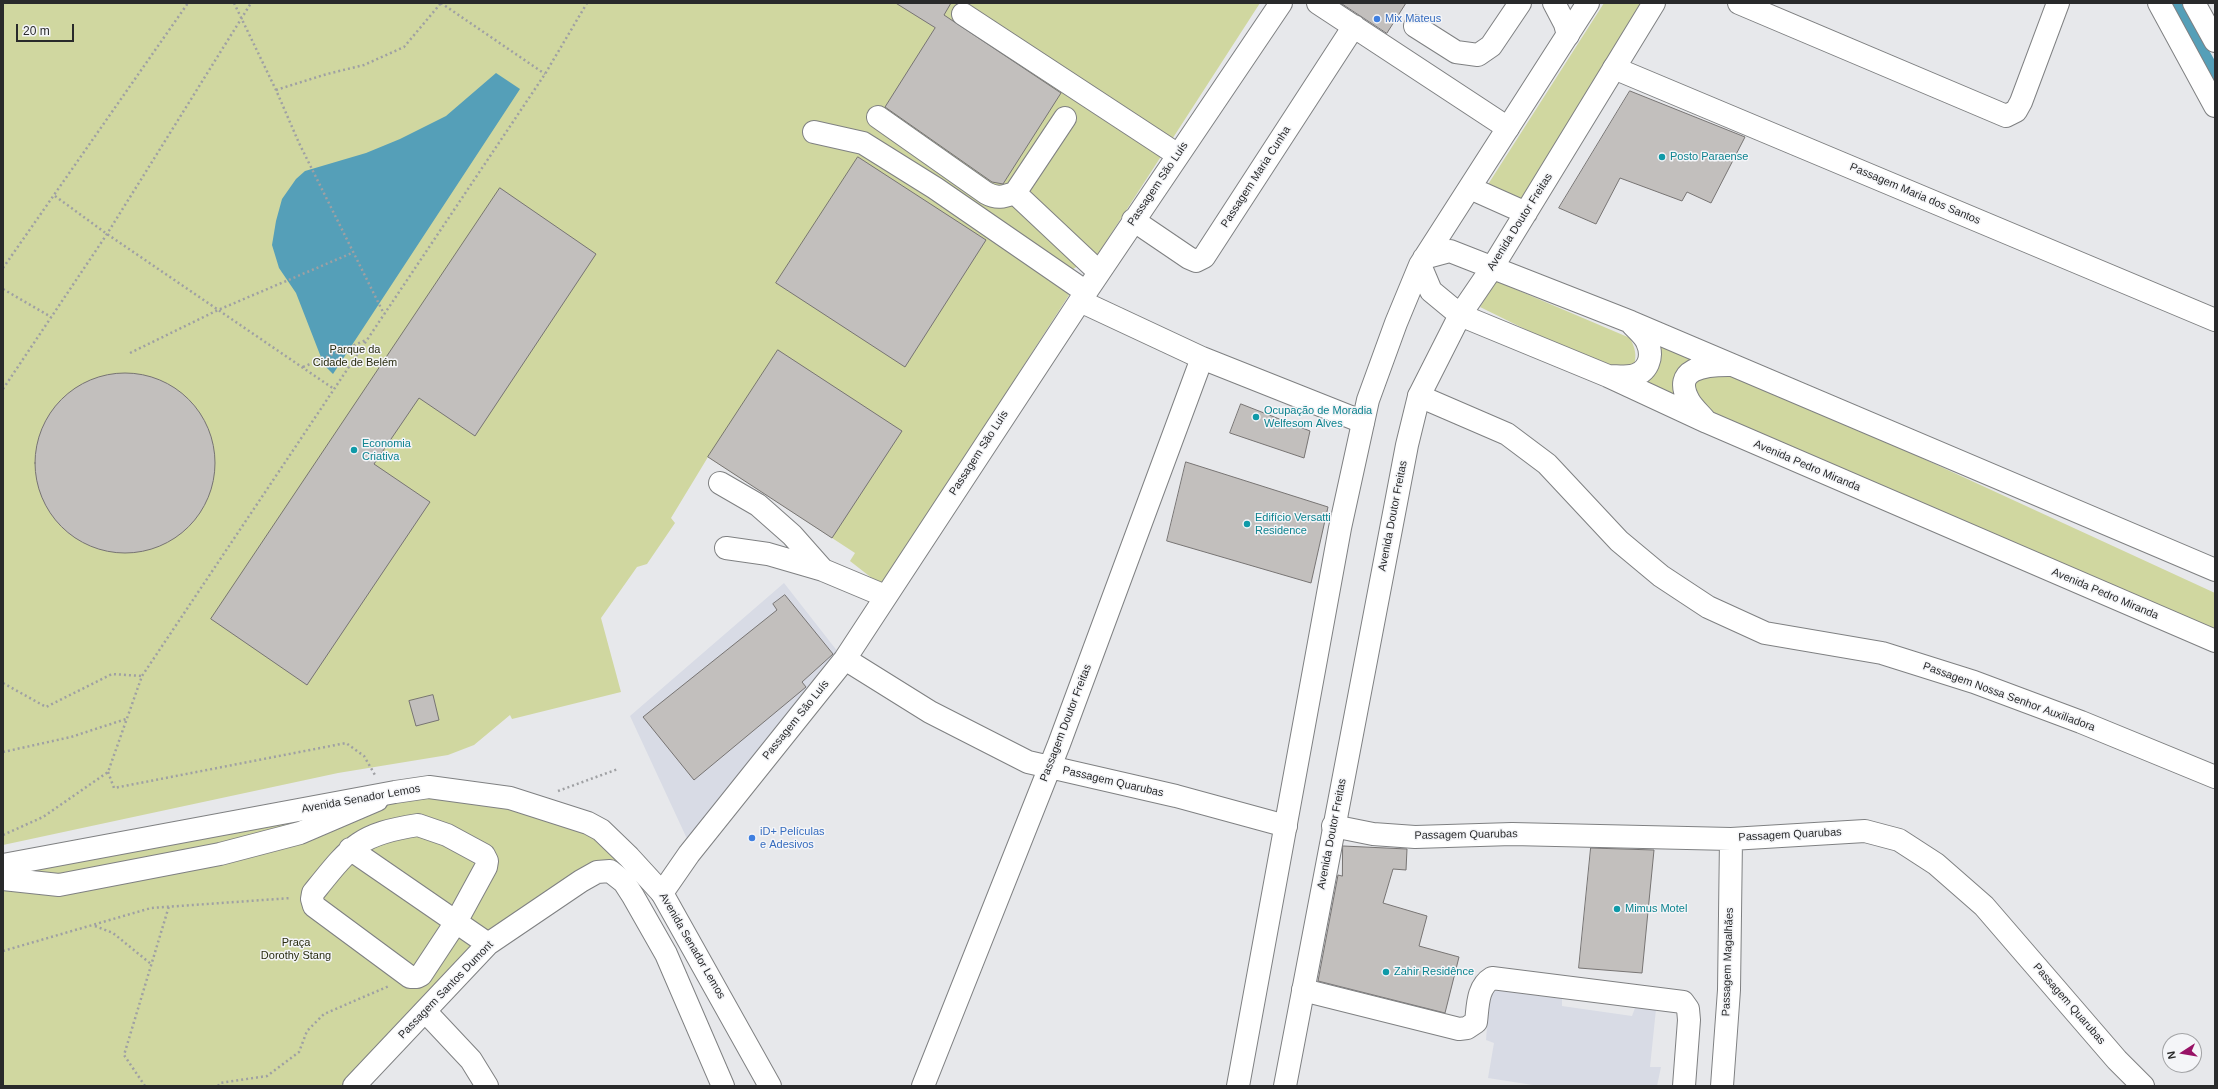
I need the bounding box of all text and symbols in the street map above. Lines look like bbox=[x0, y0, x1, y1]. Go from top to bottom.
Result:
place label: Mix Mateus bbox=[1385, 12, 1441, 26]
marker: Mix Mateus bbox=[1372, 14, 1382, 24]
scale bar bbox=[18, 16, 76, 42]
text: 20 m bbox=[23, 24, 50, 38]
street label: Passagem Maria Cunha bbox=[1218, 124, 1294, 230]
street label: Passagem São Luís bbox=[1125, 140, 1191, 228]
place label: Posto Paraense bbox=[1670, 150, 1748, 164]
marker: Posto Paraense bbox=[1657, 152, 1667, 162]
street label: Passagem Maria dos Santos bbox=[1848, 160, 1982, 228]
street label: Avenida Doutor Freitas bbox=[1485, 171, 1555, 273]
park label: Parque da Cidade de Belém bbox=[313, 343, 397, 369]
place label: Ocupação de Moradia Welfesom Alves bbox=[1264, 404, 1372, 430]
street label: Passagem São Luís bbox=[947, 408, 1011, 498]
marker: Ocupação de Moradia Welfesom Alves bbox=[1251, 412, 1261, 422]
place label: Economia Criativa bbox=[362, 437, 411, 463]
street label: Avenida Pedro Miranda bbox=[1752, 438, 1862, 494]
marker: Economia Criativa bbox=[349, 445, 359, 455]
street label: Avenida Doutor Freitas bbox=[1376, 460, 1410, 572]
place label: Edifício Versatti Residence bbox=[1255, 511, 1331, 537]
marker: Edifício Versatti Residence bbox=[1242, 519, 1252, 529]
street label: Avenida Pedro Miranda bbox=[2050, 566, 2160, 622]
street label: Passagem Nossa Senhor Auxiliadora bbox=[1921, 660, 2097, 734]
street label: Passagem Doutor Freitas bbox=[1037, 662, 1095, 784]
street label: Passagem São Luís bbox=[760, 678, 832, 762]
street label: Passagem Quarubas bbox=[1061, 764, 1165, 800]
street label: Avenida Doutor Freitas bbox=[1315, 778, 1349, 890]
street label: Avenida Senador Lemos bbox=[301, 782, 421, 816]
place label: iD+ Películas e Adesivos bbox=[760, 825, 825, 851]
street label: Passagem Quarubas bbox=[1738, 826, 1842, 844]
street label: Passagem Quarubas bbox=[1414, 827, 1518, 843]
marker: iD+ Películas e Adesivos bbox=[747, 833, 757, 843]
street label: Avenida Senador Lemos bbox=[656, 891, 728, 1001]
place label: Mimus Motel bbox=[1625, 902, 1687, 916]
marker: Mimus Motel bbox=[1612, 904, 1622, 914]
street label: Passagem Magalhães bbox=[1720, 907, 1736, 1017]
park label: Praça Dorothy Stang bbox=[261, 936, 331, 962]
street label: Passagem Santos Dumont bbox=[396, 938, 496, 1042]
street label: Passagem Quarubas bbox=[2030, 961, 2108, 1047]
place label: Zahir Residênce bbox=[1394, 965, 1474, 979]
marker: Zahir Residênce bbox=[1381, 967, 1391, 977]
north arrow bbox=[2162, 1033, 2202, 1073]
text: N bbox=[2165, 1050, 2178, 1060]

